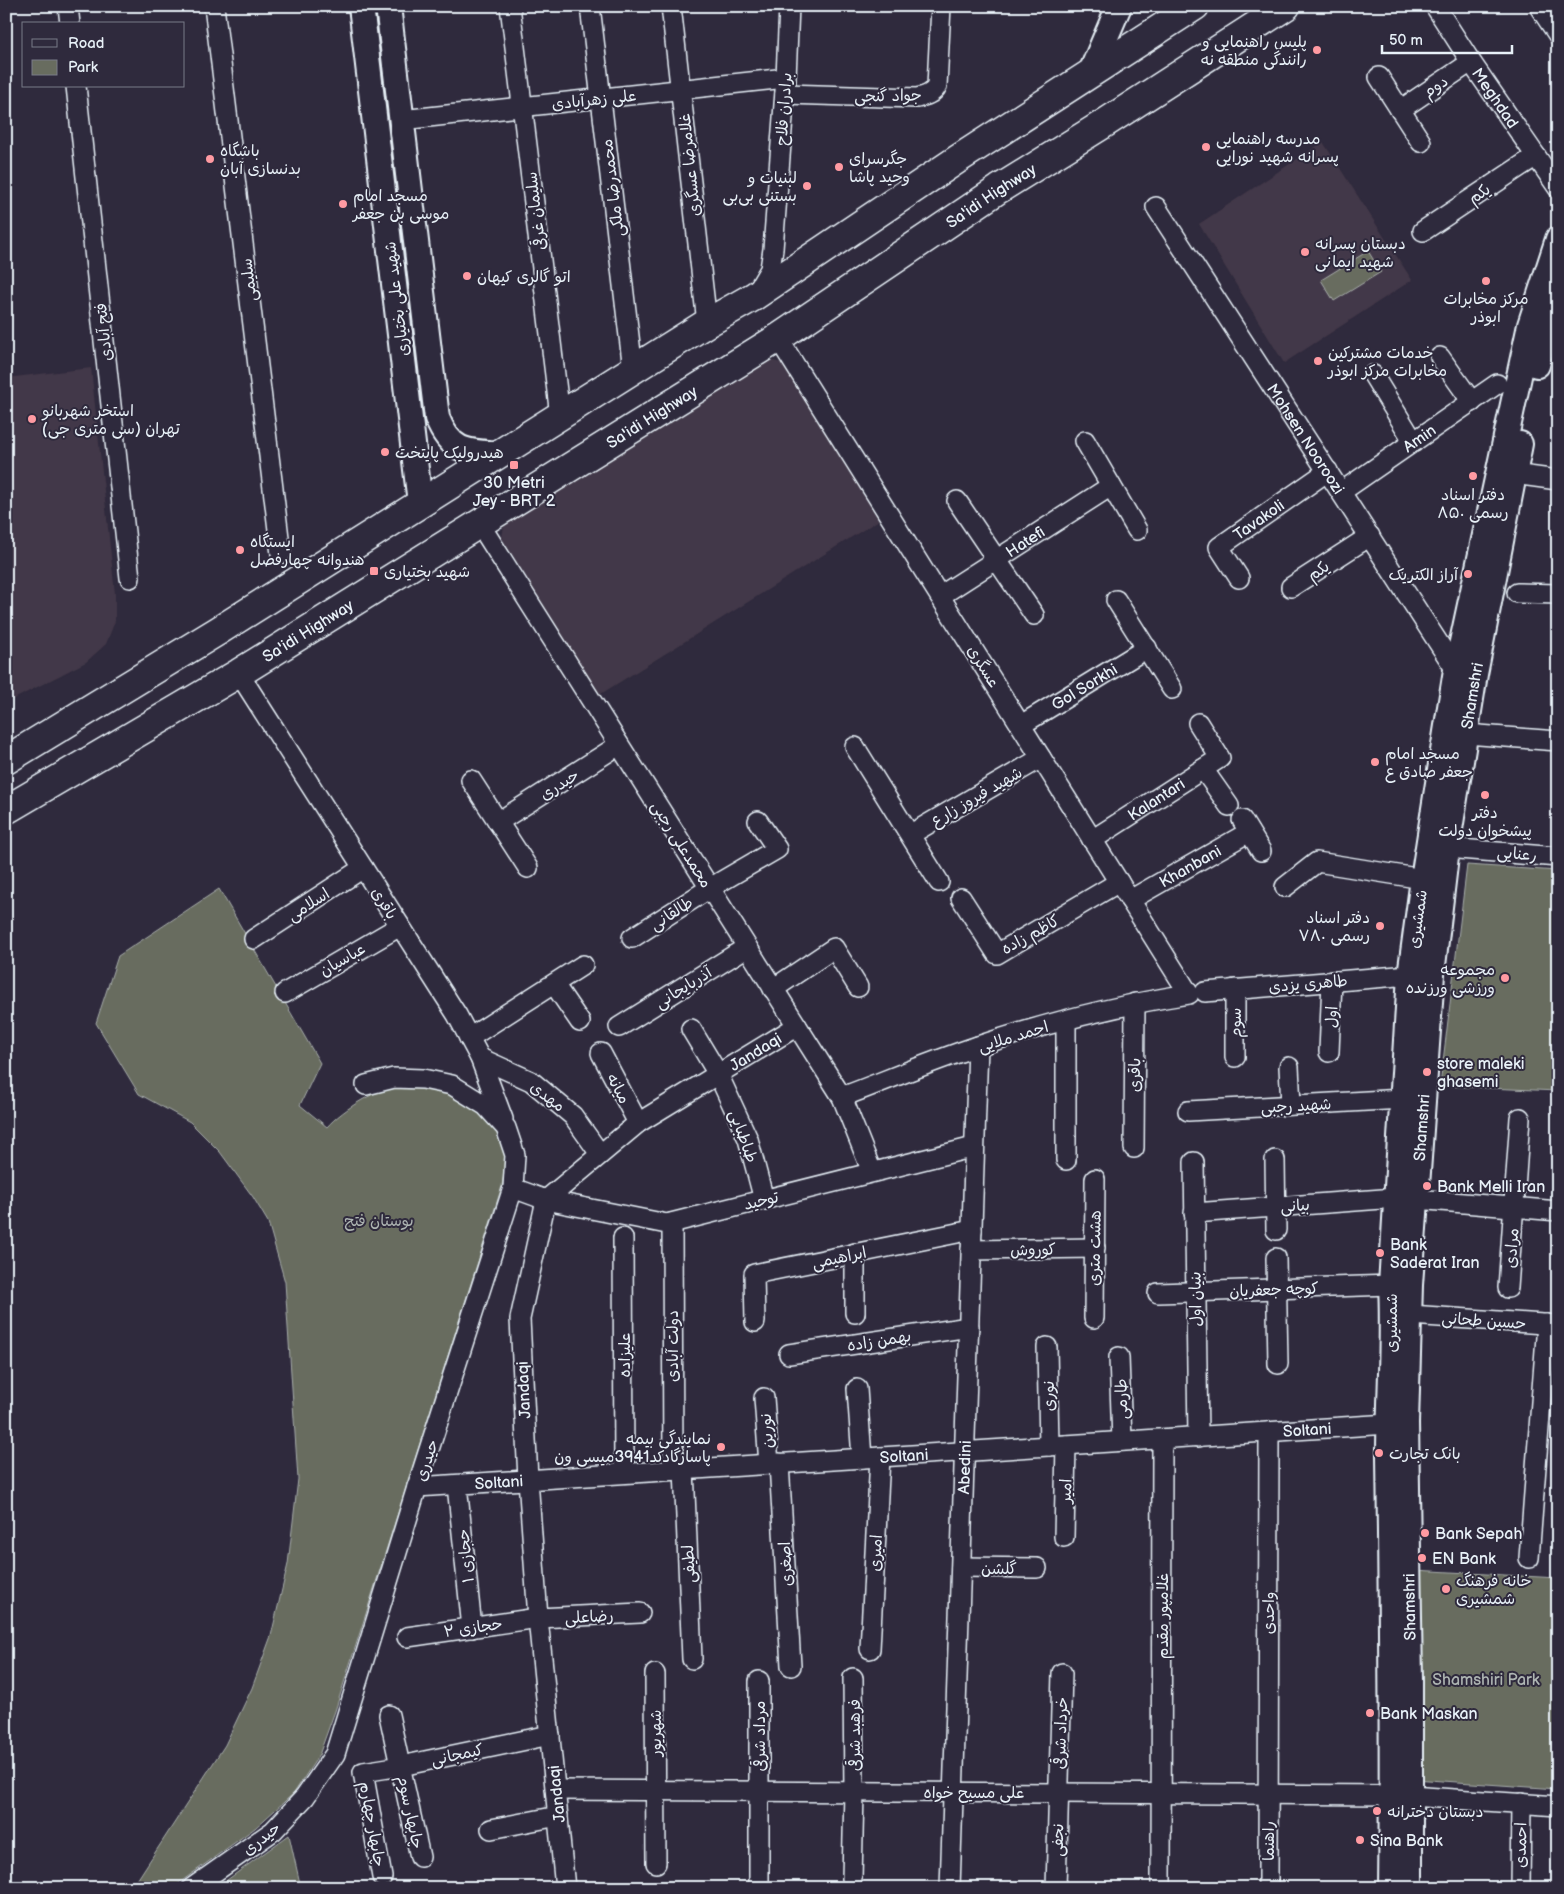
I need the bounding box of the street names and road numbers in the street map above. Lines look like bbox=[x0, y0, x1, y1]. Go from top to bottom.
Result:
street label: Meghdad bbox=[1467, 65, 1522, 132]
street label: برادران فلاح bbox=[772, 72, 797, 146]
street label: دوم bbox=[1420, 72, 1453, 104]
street label: جواد گنجی bbox=[854, 85, 922, 107]
street label: علی زهرآبادی bbox=[551, 87, 637, 114]
street label: غلامرضا عسگری bbox=[675, 112, 705, 217]
street label: محمدرضا ملکی bbox=[598, 138, 629, 238]
street label: Sa'idi Highway bbox=[943, 160, 1041, 233]
street label: سلیمان غرقی bbox=[520, 171, 551, 251]
street label: یکم bbox=[1465, 180, 1496, 210]
street label: شهید علی بختیاری bbox=[381, 240, 414, 357]
street label: سلیمی bbox=[237, 257, 262, 302]
street label: فتح آبادی bbox=[92, 302, 117, 362]
street label: Mohsen Nooroozi bbox=[1262, 381, 1348, 498]
street label: Sa'idi Highway bbox=[603, 382, 702, 453]
street label: Amin bbox=[1400, 421, 1440, 457]
street label: Tavakoli bbox=[1230, 496, 1288, 545]
street label: Hatefi bbox=[1003, 523, 1049, 562]
street label: یکم bbox=[1304, 557, 1335, 587]
street label: Sa'idi Highway bbox=[259, 596, 358, 667]
street label: عسگری bbox=[962, 642, 1004, 691]
street label: Gol Sorkhi bbox=[1049, 660, 1121, 715]
street label: Shamshri bbox=[1458, 661, 1488, 731]
street label: شهید فیروز زارع bbox=[928, 763, 1026, 832]
street label: حیدری bbox=[537, 766, 583, 805]
street label: Kalantari bbox=[1125, 775, 1189, 825]
street label: محمدعلی رجبی bbox=[646, 798, 715, 892]
street label: Khanbani bbox=[1156, 842, 1225, 892]
street label: رعنایی bbox=[1496, 843, 1538, 866]
street label: باقری bbox=[367, 884, 401, 923]
street label: اسلامی bbox=[284, 885, 334, 926]
street label: شمشیری bbox=[1405, 889, 1432, 950]
street label: طالقانی bbox=[647, 893, 697, 935]
street label: کاظم زاده bbox=[998, 911, 1064, 961]
street label: عباسیان bbox=[316, 940, 369, 981]
street label: آذربایجانی bbox=[652, 963, 717, 1013]
street label: طاهری یزدی bbox=[1268, 972, 1348, 997]
street label: اول bbox=[1322, 1006, 1343, 1029]
street label: سوم bbox=[1227, 1008, 1248, 1038]
street label: احمد ملایی bbox=[976, 1018, 1051, 1057]
street label: Jandaqi bbox=[727, 1030, 785, 1076]
street label: باقری bbox=[1126, 1058, 1145, 1092]
street label: میانه bbox=[602, 1070, 634, 1107]
street label: مهدی bbox=[526, 1078, 568, 1116]
street label: Shamshri bbox=[1411, 1093, 1434, 1162]
street label: شهید رجبی bbox=[1260, 1095, 1332, 1118]
street label: طباطبایی bbox=[724, 1108, 761, 1165]
street label: توحید bbox=[742, 1188, 781, 1215]
street label: بیانی bbox=[1280, 1196, 1311, 1217]
street label: هشت متری bbox=[1085, 1210, 1106, 1286]
street label: مرادی bbox=[1502, 1227, 1523, 1269]
street label: کوروش bbox=[1010, 1241, 1056, 1260]
street label: ابراهیمی bbox=[810, 1243, 868, 1274]
street label: بنیان اول bbox=[1187, 1271, 1206, 1327]
street label: کوچه جعفریان bbox=[1229, 1279, 1319, 1302]
street label: شمشیری bbox=[1383, 1293, 1402, 1353]
street label: حسین طحانی bbox=[1441, 1309, 1527, 1334]
street label: دولت آبادی bbox=[664, 1310, 683, 1382]
street label: بهمن زاده bbox=[846, 1327, 913, 1356]
street label: علیزاده bbox=[616, 1333, 635, 1378]
street label: Jandaqi bbox=[514, 1361, 535, 1419]
street label: طارمی bbox=[1112, 1378, 1133, 1420]
street label: نوری bbox=[1040, 1380, 1059, 1411]
street label: نورین bbox=[757, 1413, 778, 1449]
street label: Soltani bbox=[1282, 1420, 1332, 1442]
street label: حیدری bbox=[412, 1437, 443, 1484]
street label: Abedini bbox=[955, 1440, 976, 1495]
street label: Soltani bbox=[879, 1446, 929, 1468]
street label: Soltani bbox=[474, 1472, 524, 1494]
street label: امیر bbox=[1057, 1478, 1076, 1506]
street label: حجازی ۱ bbox=[454, 1528, 479, 1584]
street label: امیری bbox=[866, 1534, 887, 1572]
street label: اصغری bbox=[776, 1541, 797, 1587]
street label: لطیفی bbox=[679, 1544, 700, 1584]
street label: گلشن bbox=[981, 1559, 1017, 1579]
street label: غلامپور مقدم bbox=[1154, 1573, 1175, 1659]
street label: Shamshri bbox=[1400, 1573, 1421, 1641]
street label: واحدی bbox=[1260, 1592, 1279, 1634]
street label: رضاعلی bbox=[564, 1607, 614, 1628]
street label: حجازی ۲ bbox=[443, 1615, 504, 1642]
street label: خرداد شرقی bbox=[1049, 1696, 1072, 1770]
street label: فرهبد شرقی bbox=[844, 1699, 865, 1771]
street label: مرداد شرقی bbox=[749, 1701, 770, 1771]
street label: شهریور bbox=[647, 1710, 666, 1758]
street label: کیمجانی bbox=[429, 1741, 485, 1770]
street label: Jandaqi bbox=[545, 1764, 570, 1823]
street label: چابهار سوم bbox=[391, 1774, 427, 1851]
street label: چابهار چهارم bbox=[353, 1780, 388, 1869]
street label: علی مسیح خواه bbox=[924, 1784, 1024, 1803]
street label: حیدری bbox=[239, 1819, 285, 1860]
street label: راهنما bbox=[1260, 1821, 1279, 1861]
street label: احمدی bbox=[1512, 1822, 1531, 1868]
street label: نجفی bbox=[1049, 1823, 1068, 1857]

